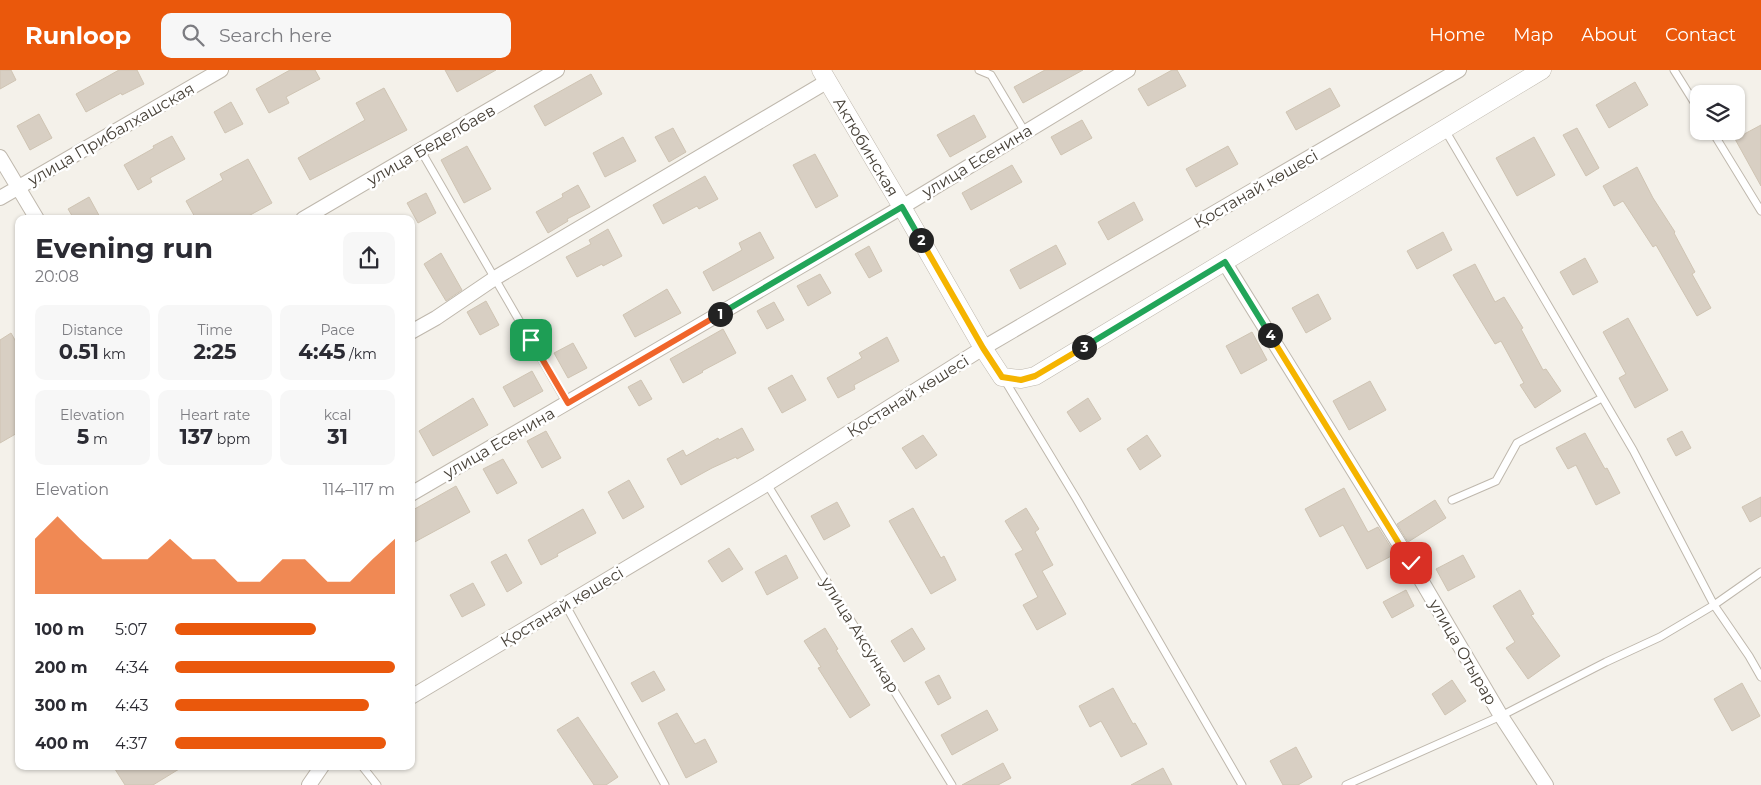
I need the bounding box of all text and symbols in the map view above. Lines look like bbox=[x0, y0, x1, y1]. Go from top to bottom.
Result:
search box bbox=[161, 13, 511, 58]
text: Runloop bbox=[25, 21, 131, 50]
icon: search bbox=[179, 21, 207, 49]
text: Search here bbox=[219, 24, 332, 47]
text: Home bbox=[1429, 24, 1485, 46]
text: Map bbox=[1513, 24, 1553, 46]
text: About bbox=[1581, 24, 1637, 46]
text: Contact bbox=[1665, 24, 1736, 46]
street label: улица Прибалхашская bbox=[24, 79, 198, 190]
map controls bbox=[1690, 85, 1745, 140]
button: layers bbox=[1690, 85, 1745, 140]
street label: Актюбинская bbox=[830, 94, 903, 200]
street label: улица Беделбаев bbox=[363, 100, 499, 190]
street label: улица Есенина bbox=[918, 121, 1036, 202]
street label: Қостанай көшесі bbox=[1191, 146, 1321, 232]
pin: 2 bbox=[908, 228, 934, 252]
text: Evening run bbox=[35, 231, 213, 265]
text: 2 bbox=[917, 231, 926, 249]
button: share bbox=[343, 232, 395, 284]
text: 20:08 bbox=[35, 267, 79, 286]
pin: 1 bbox=[708, 302, 732, 326]
text: 1 bbox=[718, 305, 723, 323]
pin bbox=[510, 319, 552, 361]
text: Distance bbox=[62, 321, 123, 339]
text: Time bbox=[197, 321, 233, 339]
text: Pace bbox=[320, 321, 355, 339]
pin: 4 bbox=[1258, 322, 1282, 348]
icon: arrive bbox=[517, 326, 545, 354]
text: 4 bbox=[1266, 326, 1275, 344]
pin: 3 bbox=[1072, 334, 1096, 360]
text: 3 bbox=[1080, 338, 1089, 356]
text: 0.51 bbox=[59, 339, 99, 364]
text: 2:25 bbox=[194, 339, 236, 364]
text: 4:45 bbox=[298, 339, 345, 364]
text: km bbox=[99, 345, 126, 363]
text: /km bbox=[345, 345, 377, 363]
street label: Қостанай көшесі bbox=[844, 351, 972, 441]
street label: улица Есенина bbox=[439, 403, 558, 483]
text: Elevation bbox=[60, 406, 125, 424]
text: Heart rate bbox=[180, 406, 250, 424]
text: kcal bbox=[324, 406, 352, 424]
text: 5 bbox=[77, 424, 89, 449]
text: 137 bbox=[179, 424, 213, 449]
text: 31 bbox=[327, 424, 348, 449]
text: m bbox=[89, 430, 108, 448]
text: bpm bbox=[213, 430, 251, 448]
text: Elevation bbox=[35, 480, 109, 499]
text: 114–117 m bbox=[323, 480, 395, 499]
pin bbox=[1390, 542, 1432, 584]
icon: check bbox=[1397, 549, 1425, 577]
street label: Қостанай көшесі bbox=[497, 563, 627, 651]
street label: улица Аксункар bbox=[816, 573, 903, 696]
street label: улица Отырар bbox=[1425, 595, 1501, 708]
text: 100 m bbox=[35, 620, 84, 639]
text: 5:07 bbox=[115, 620, 147, 639]
text: 200 m bbox=[35, 658, 87, 677]
text: 4:34 bbox=[115, 658, 149, 677]
text: 300 m bbox=[35, 696, 88, 715]
text: 4:43 bbox=[115, 696, 148, 715]
text: 400 m bbox=[35, 734, 89, 753]
text: 4:37 bbox=[115, 734, 147, 753]

